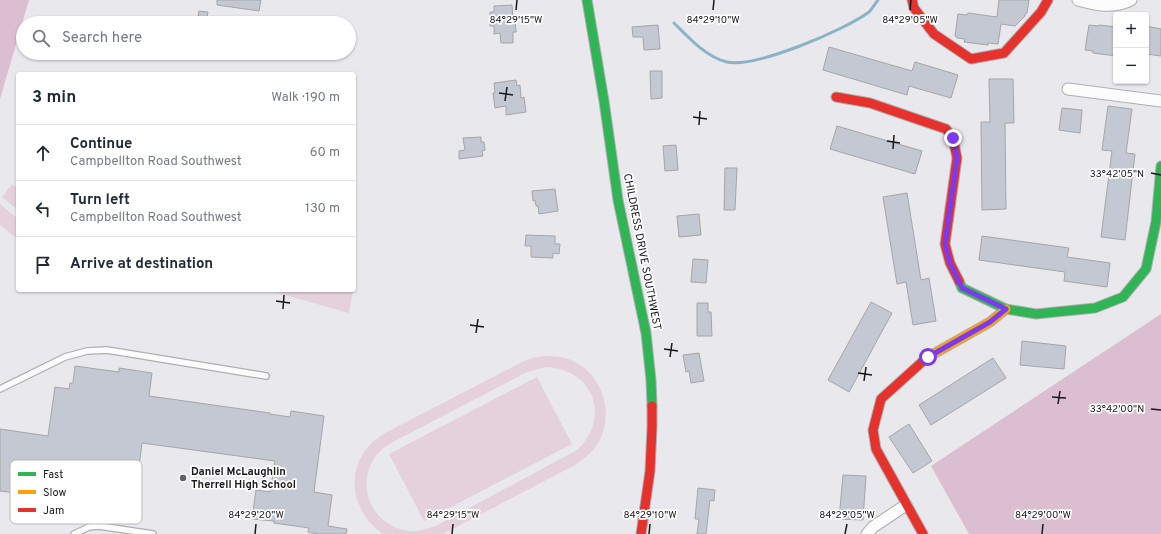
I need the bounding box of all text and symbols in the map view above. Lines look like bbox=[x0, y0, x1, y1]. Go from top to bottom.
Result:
map controls bbox=[1113, 12, 1149, 84]
button: + bbox=[1113, 12, 1149, 48]
text: 84°29'15"W bbox=[489, 14, 543, 27]
text: 84°29'10"W bbox=[686, 14, 740, 27]
text: 84°29'05"W bbox=[882, 14, 938, 27]
search box bbox=[16, 16, 356, 60]
icon: search bbox=[30, 27, 52, 49]
text: Search here bbox=[62, 29, 142, 48]
button: − bbox=[1113, 48, 1149, 84]
text: 3 min bbox=[32, 87, 76, 109]
text: Walk · 190 m bbox=[271, 90, 340, 106]
route end bbox=[944, 129, 962, 147]
text: Continue bbox=[70, 135, 132, 154]
icon: ahead bbox=[32, 142, 54, 164]
text: 60 m bbox=[310, 145, 340, 161]
text: Campbellton Road Southwest bbox=[70, 154, 242, 170]
text: 33°42'05"N bbox=[1090, 168, 1144, 181]
street label: CHILDRESS DRIVE SOUTHWEST bbox=[620, 172, 664, 332]
text: Turn left bbox=[70, 191, 130, 210]
icon: left bbox=[32, 198, 54, 220]
text: 130 m bbox=[305, 201, 340, 217]
text: Campbellton Road Southwest bbox=[70, 210, 242, 226]
icon: arrive bbox=[32, 254, 54, 276]
text: Arrive at destination bbox=[70, 255, 213, 274]
route start bbox=[919, 348, 937, 366]
text: 33°42'00"N bbox=[1090, 403, 1144, 416]
legend bbox=[10, 460, 142, 524]
place label: Daniel McLaughlin Therrell High School bbox=[191, 465, 296, 492]
text: Fast bbox=[43, 468, 63, 482]
marker: Daniel McLaughlin Therrell High School bbox=[178, 473, 188, 483]
text: Slow bbox=[43, 486, 66, 500]
text: Jam bbox=[43, 504, 64, 518]
text: 84°29'20"W bbox=[228, 509, 284, 522]
text: 84°29'15"W bbox=[426, 509, 480, 522]
text: 84°29'10"W bbox=[623, 509, 677, 522]
text: 84°29'05"W bbox=[819, 509, 875, 522]
text: 84°29'00"W bbox=[1015, 509, 1071, 522]

